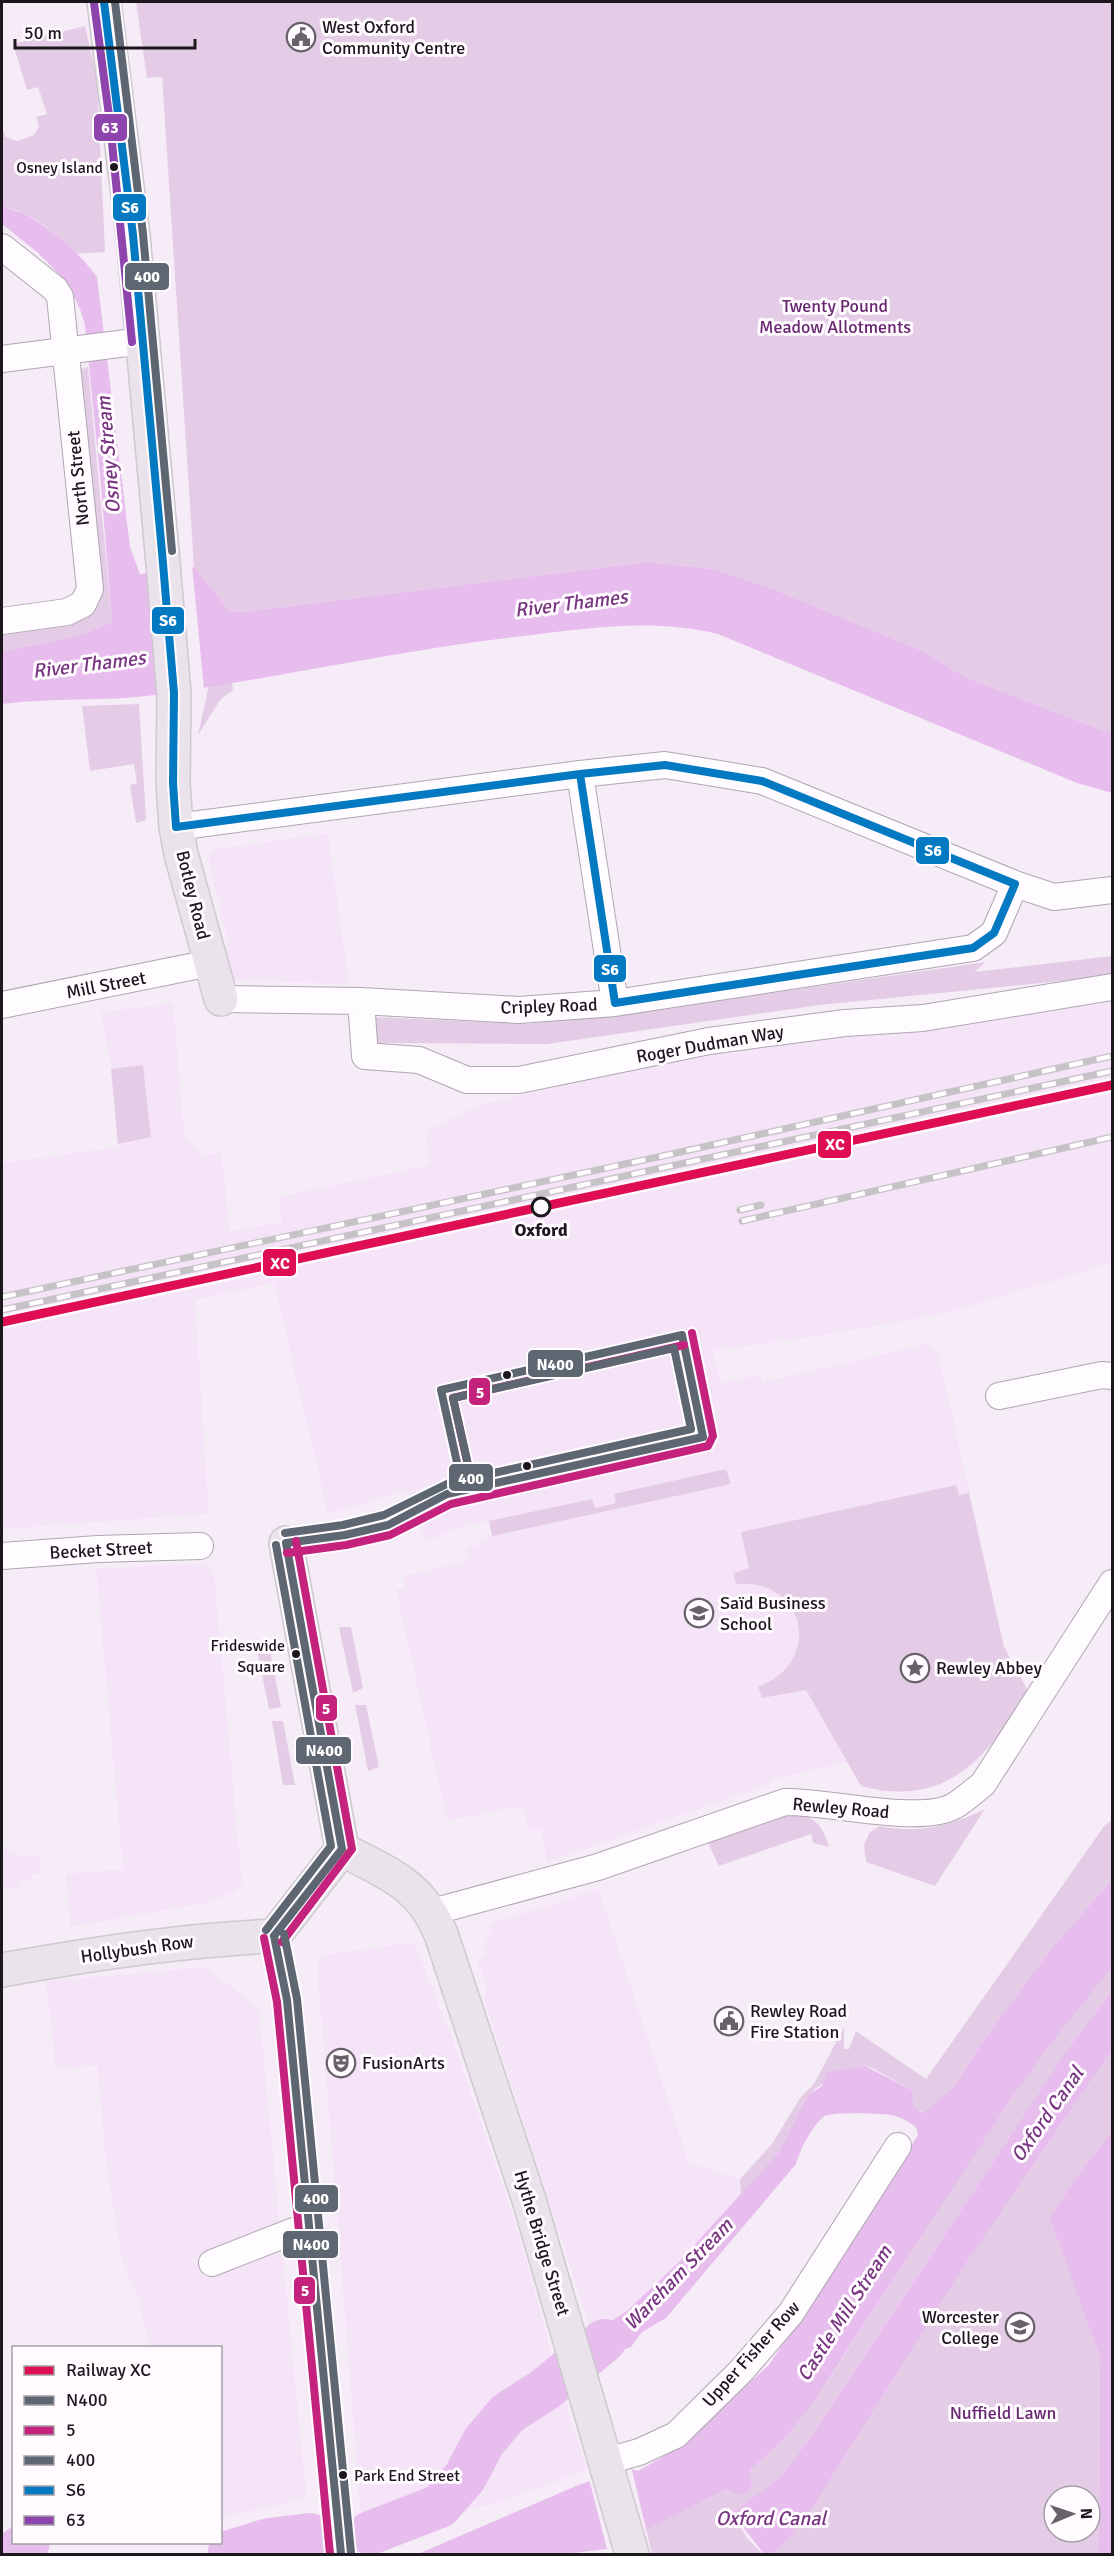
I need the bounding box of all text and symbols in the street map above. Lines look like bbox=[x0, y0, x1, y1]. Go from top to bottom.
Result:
scale bar bbox=[15, 12, 195, 50]
place label: West Oxford Community Centre bbox=[322, 16, 465, 59]
public building icon: West Oxford Community Centre bbox=[285, 21, 317, 53]
text: 50 m bbox=[24, 22, 62, 44]
line badge: 63 bbox=[93, 113, 128, 142]
text: 63 bbox=[101, 118, 119, 138]
place label: Osney Island bbox=[16, 158, 103, 178]
marker: Osney Island bbox=[108, 161, 120, 173]
line badge: S6 bbox=[112, 193, 147, 222]
text: S6 bbox=[121, 198, 139, 218]
line badge: 400 bbox=[124, 262, 170, 291]
text: 400 bbox=[134, 267, 160, 287]
park label: Twenty Pound Meadow Allotments bbox=[759, 295, 911, 338]
water label: Osney Stream bbox=[91, 394, 126, 515]
street label: North Street bbox=[62, 429, 94, 527]
water label: River Thames bbox=[513, 584, 631, 623]
line badge: S6 bbox=[151, 606, 185, 635]
text: S6 bbox=[159, 611, 177, 631]
water label: River Thames bbox=[31, 645, 149, 684]
line badge: S6 bbox=[915, 836, 950, 865]
text: S6 bbox=[924, 841, 942, 861]
street label: Botley Road bbox=[171, 848, 215, 942]
line badge: S6 bbox=[593, 954, 627, 983]
text: S6 bbox=[601, 960, 619, 980]
street label: Mill Street bbox=[64, 967, 148, 1003]
street label: Cripley Road bbox=[500, 993, 598, 1019]
street label: Roger Dudman Way bbox=[635, 1020, 786, 1068]
line badge: XC bbox=[817, 1130, 852, 1159]
text: XC bbox=[825, 1135, 845, 1155]
marker: Oxford bbox=[531, 1197, 551, 1217]
place label: Oxford bbox=[514, 1219, 568, 1241]
line badge: XC bbox=[262, 1248, 297, 1277]
text: XC bbox=[270, 1254, 290, 1274]
line badge: N400 bbox=[527, 1349, 584, 1378]
text: N400 bbox=[536, 1355, 574, 1375]
unlabelled marker bbox=[501, 1369, 513, 1381]
line badge: 5 bbox=[468, 1377, 491, 1406]
text: 5 bbox=[476, 1383, 484, 1403]
unlabelled marker bbox=[521, 1460, 533, 1472]
line badge: 400 bbox=[448, 1463, 494, 1492]
text: 400 bbox=[458, 1469, 484, 1489]
street label: Becket Street bbox=[49, 1536, 153, 1564]
place label: Saïd Business School bbox=[720, 1592, 826, 1635]
school or university icon: Saïd Business School bbox=[683, 1597, 715, 1629]
place label: Frideswide Square bbox=[210, 1636, 285, 1677]
marker: Frideswide Square bbox=[290, 1648, 302, 1660]
place icon: Rewley Abbey bbox=[899, 1652, 931, 1684]
place label: Rewley Abbey bbox=[936, 1657, 1042, 1679]
line badge: 5 bbox=[315, 1694, 338, 1722]
text: 5 bbox=[322, 1699, 330, 1719]
line badge: N400 bbox=[295, 1736, 352, 1765]
text: N400 bbox=[305, 1741, 343, 1761]
street label: Rewley Road bbox=[792, 1793, 890, 1823]
street label: Hollybush Row bbox=[79, 1930, 195, 1968]
place label: Rewley Road Fire Station bbox=[750, 2000, 847, 2043]
public building icon: Rewley Road Fire Station bbox=[713, 2005, 745, 2037]
theatre icon: FusionArts bbox=[325, 2047, 357, 2079]
place label: FusionArts bbox=[362, 2052, 445, 2074]
water label: Oxford Canal bbox=[1006, 2060, 1091, 2167]
street label: Hythe Bridge Street bbox=[509, 2167, 575, 2319]
line badge: 400 bbox=[294, 2184, 339, 2213]
text: 400 bbox=[303, 2189, 329, 2209]
water label: Wareham Stream bbox=[619, 2212, 739, 2336]
line badge: N400 bbox=[282, 2230, 339, 2259]
text: N400 bbox=[292, 2235, 330, 2255]
water label: Castle Mill Stream bbox=[791, 2240, 898, 2386]
line badge: 5 bbox=[293, 2276, 316, 2305]
text: 5 bbox=[301, 2281, 309, 2301]
street label: Upper Fisher Row bbox=[698, 2296, 804, 2412]
place label: Worcester College bbox=[922, 2306, 999, 2349]
school or university icon: Worcester College bbox=[1004, 2311, 1036, 2343]
legend bbox=[12, 2346, 222, 2544]
text: Railway XC bbox=[66, 2359, 151, 2381]
text: N400 bbox=[66, 2389, 107, 2411]
park label: Nuffield Lawn bbox=[950, 2402, 1056, 2424]
text: 5 bbox=[66, 2419, 76, 2441]
text: 400 bbox=[66, 2449, 95, 2471]
place label: Park End Street bbox=[354, 2466, 460, 2486]
marker: Park End Street bbox=[337, 2469, 349, 2481]
text: S6 bbox=[66, 2479, 86, 2501]
north arrow bbox=[1042, 2484, 1102, 2544]
water label: Oxford Canal bbox=[716, 2506, 828, 2531]
text: N bbox=[1076, 2508, 1096, 2519]
text: 63 bbox=[66, 2509, 85, 2531]

